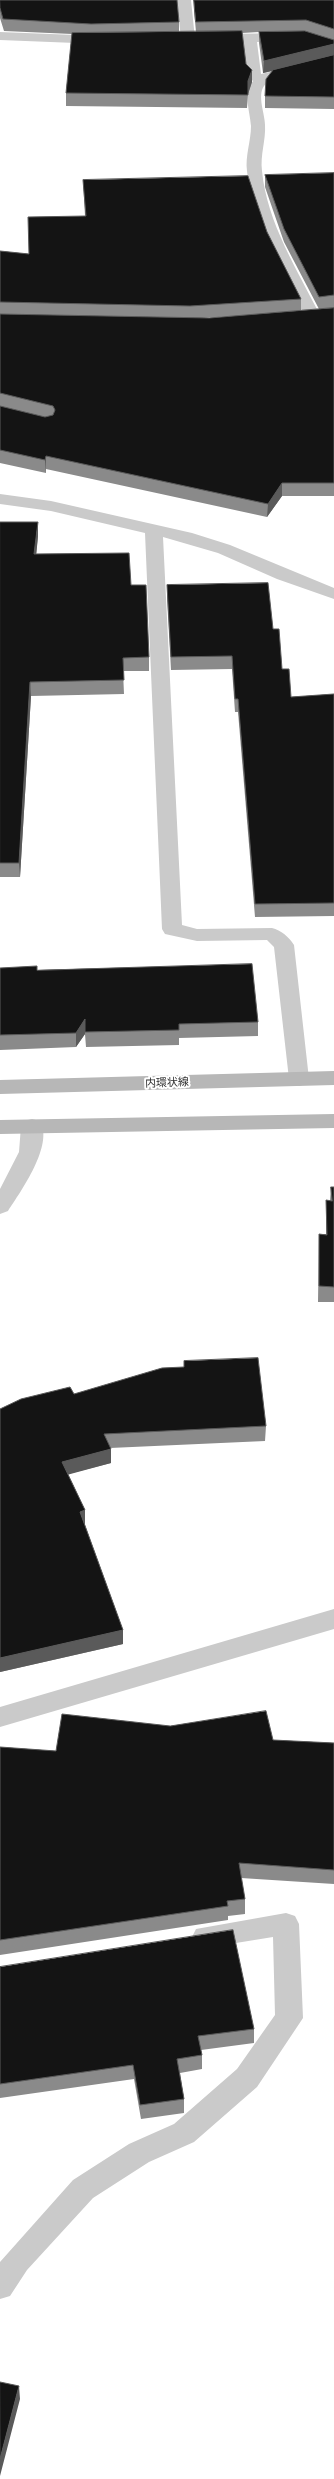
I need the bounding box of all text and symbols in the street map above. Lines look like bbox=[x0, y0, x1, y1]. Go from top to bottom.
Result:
street label: 内環状線 bbox=[145, 1076, 189, 1090]

